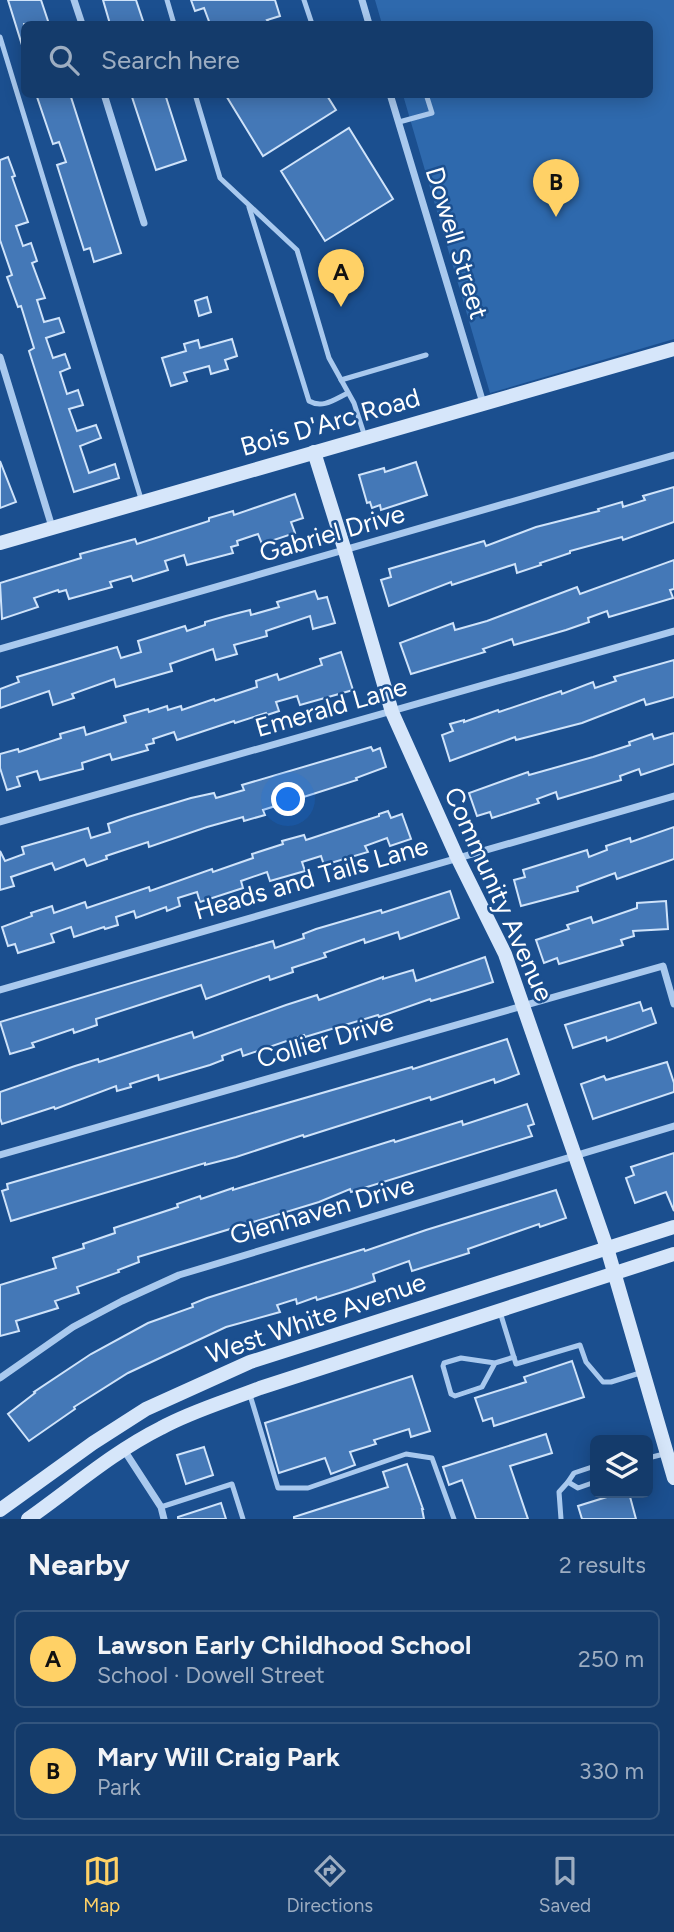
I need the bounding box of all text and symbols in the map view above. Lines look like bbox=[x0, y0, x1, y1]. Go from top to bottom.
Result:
search box bbox=[21, 21, 653, 98]
icon: search bbox=[45, 41, 83, 79]
text: Search here bbox=[101, 44, 240, 76]
pin: B bbox=[533, 159, 579, 217]
street label: Dowell Street bbox=[419, 163, 495, 323]
pin: A bbox=[318, 249, 364, 307]
street label: Bois D'Arc Road bbox=[237, 381, 423, 463]
street label: Gabriel Drive bbox=[256, 497, 408, 569]
street label: Emerald Lane bbox=[251, 670, 411, 744]
your location bbox=[271, 782, 305, 816]
street label: Community Avenue bbox=[437, 782, 561, 1006]
street label: Heads and Tails Lane bbox=[190, 829, 432, 927]
street label: Collier Drive bbox=[253, 1005, 397, 1075]
street label: Glenhaven Drive bbox=[226, 1168, 418, 1252]
street label: West White Avenue bbox=[202, 1265, 430, 1371]
map controls bbox=[590, 1435, 653, 1498]
button: layers bbox=[590, 1435, 653, 1498]
text: Nearby bbox=[28, 1546, 130, 1583]
text: 2 results bbox=[559, 1551, 646, 1579]
text: Lawson Early Childhood School bbox=[97, 1629, 471, 1661]
text: A bbox=[45, 1645, 61, 1673]
text: 250 m bbox=[578, 1645, 644, 1673]
text: School · Dowell Street bbox=[97, 1661, 325, 1689]
text: Mary Will Craig Park bbox=[97, 1741, 340, 1773]
text: B bbox=[46, 1757, 60, 1785]
text: 330 m bbox=[579, 1757, 644, 1785]
text: Park bbox=[97, 1773, 141, 1801]
tab: Map bbox=[83, 1852, 121, 1917]
tab: Directions bbox=[286, 1852, 373, 1917]
tab: Saved bbox=[539, 1852, 591, 1917]

